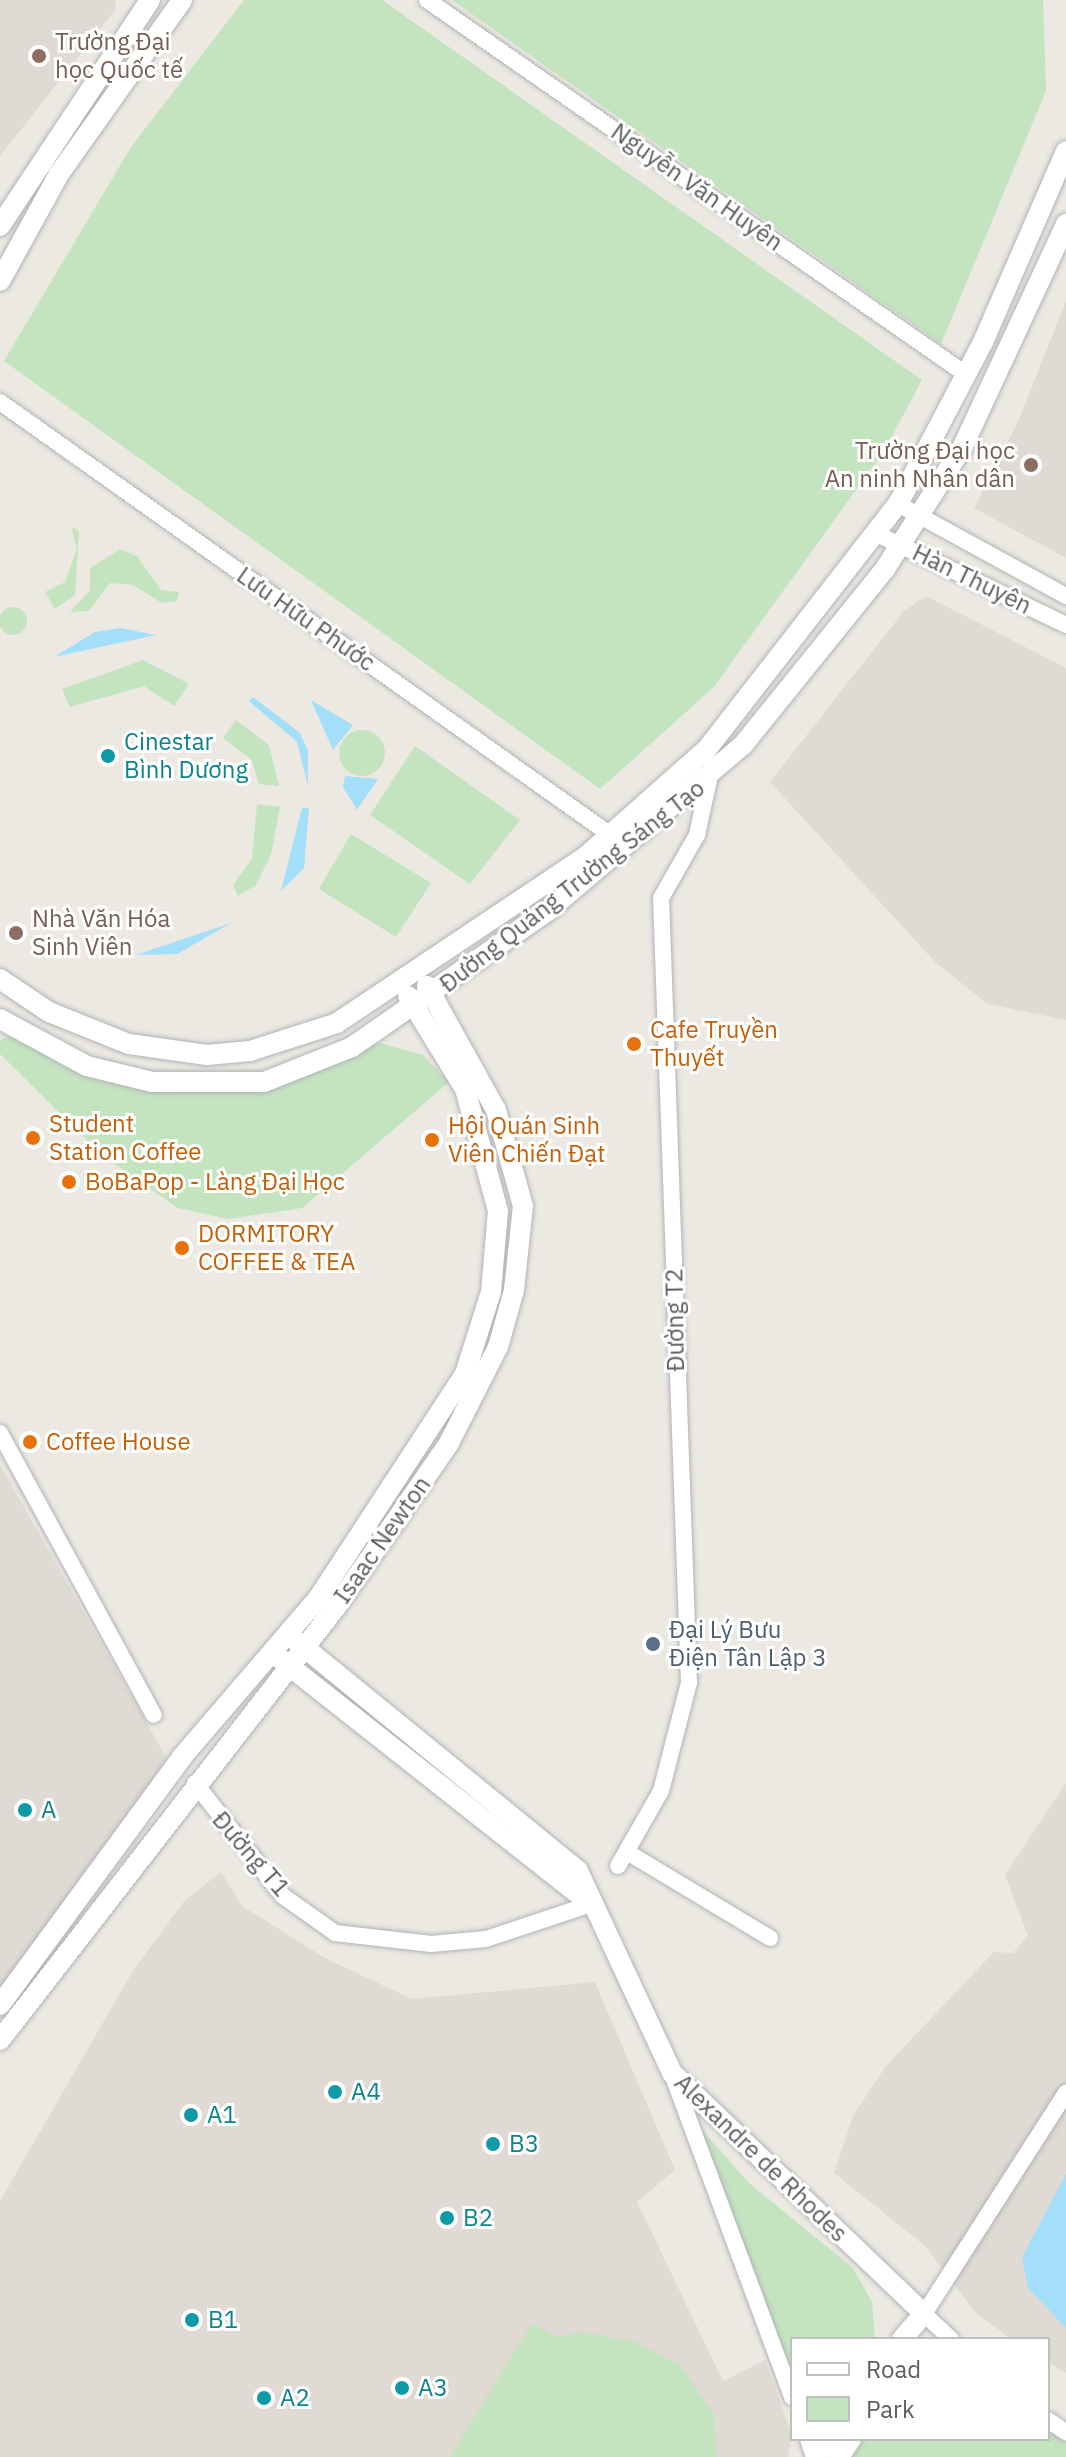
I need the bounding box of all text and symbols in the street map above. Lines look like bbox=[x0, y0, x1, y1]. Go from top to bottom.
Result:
place label: Trường Đại học Quốc tế bbox=[55, 28, 183, 84]
marker: Trường Đại học Quốc tế bbox=[30, 47, 48, 65]
street label: Nguyễn Văn Huyên bbox=[606, 117, 788, 257]
place label: Trường Đại học An ninh Nhân dân bbox=[825, 437, 1015, 493]
marker: Trường Đại học An ninh Nhân dân bbox=[1022, 456, 1040, 474]
street label: Hàn Thuyên bbox=[908, 538, 1036, 620]
street label: Lưu Hữu Phước bbox=[231, 561, 381, 677]
place label: Cinestar Bình Dương bbox=[124, 728, 248, 784]
marker: Cinestar Bình Dương bbox=[99, 747, 117, 765]
street label: Đường Quảng Trường Sáng Tạo bbox=[434, 774, 710, 998]
place label: Nhà Văn Hóa Sinh Viên bbox=[32, 905, 170, 961]
marker: Nhà Văn Hóa Sinh Viên bbox=[7, 924, 25, 942]
place label: Cafe Truyền Thuyết bbox=[650, 1016, 778, 1072]
marker: Cafe Truyền Thuyết bbox=[625, 1035, 643, 1053]
place label: Student Station Coffee bbox=[49, 1110, 201, 1166]
place label: Hội Quán Sinh Viên Chiến Đạt bbox=[448, 1112, 606, 1168]
marker: Student Station Coffee bbox=[24, 1129, 42, 1147]
marker: Hội Quán Sinh Viên Chiến Đạt bbox=[423, 1131, 441, 1149]
place label: BoBaPop - Làng Đại Học bbox=[85, 1168, 345, 1196]
marker: BoBaPop - Làng Đại Học bbox=[60, 1173, 78, 1191]
place label: DORMITORY COFFEE & TEA bbox=[198, 1220, 355, 1276]
marker: DORMITORY COFFEE & TEA bbox=[173, 1239, 191, 1257]
street label: Đường T2 bbox=[660, 1268, 690, 1372]
place label: Coffee House bbox=[46, 1428, 191, 1456]
marker: Coffee House bbox=[21, 1433, 39, 1451]
street label: Isaac Newton bbox=[328, 1471, 436, 1609]
place label: Đại Lý Bưu Điện Tân Lập 3 bbox=[669, 1616, 827, 1672]
marker: Đại Lý Bưu Điện Tân Lập 3 bbox=[644, 1635, 662, 1653]
place label: A bbox=[41, 1796, 56, 1824]
marker: A bbox=[16, 1801, 34, 1819]
street label: Đường T1 bbox=[206, 1806, 296, 1902]
street label: Alexandre de Rhodes bbox=[669, 2068, 853, 2248]
place label: A4 bbox=[351, 2078, 381, 2106]
marker: A4 bbox=[326, 2083, 344, 2101]
place label: A1 bbox=[207, 2101, 237, 2129]
marker: A1 bbox=[182, 2106, 200, 2124]
place label: B3 bbox=[509, 2130, 539, 2158]
marker: B3 bbox=[484, 2135, 502, 2153]
place label: B2 bbox=[463, 2204, 493, 2232]
marker: B2 bbox=[438, 2209, 456, 2227]
place label: B1 bbox=[208, 2306, 238, 2334]
marker: B1 bbox=[183, 2311, 201, 2329]
legend bbox=[790, 2337, 1050, 2441]
text: Road bbox=[866, 2353, 921, 2385]
place label: A3 bbox=[418, 2374, 448, 2402]
marker: A3 bbox=[393, 2379, 411, 2397]
place label: A2 bbox=[280, 2384, 310, 2412]
marker: A2 bbox=[255, 2389, 273, 2407]
text: Park bbox=[866, 2393, 915, 2425]

